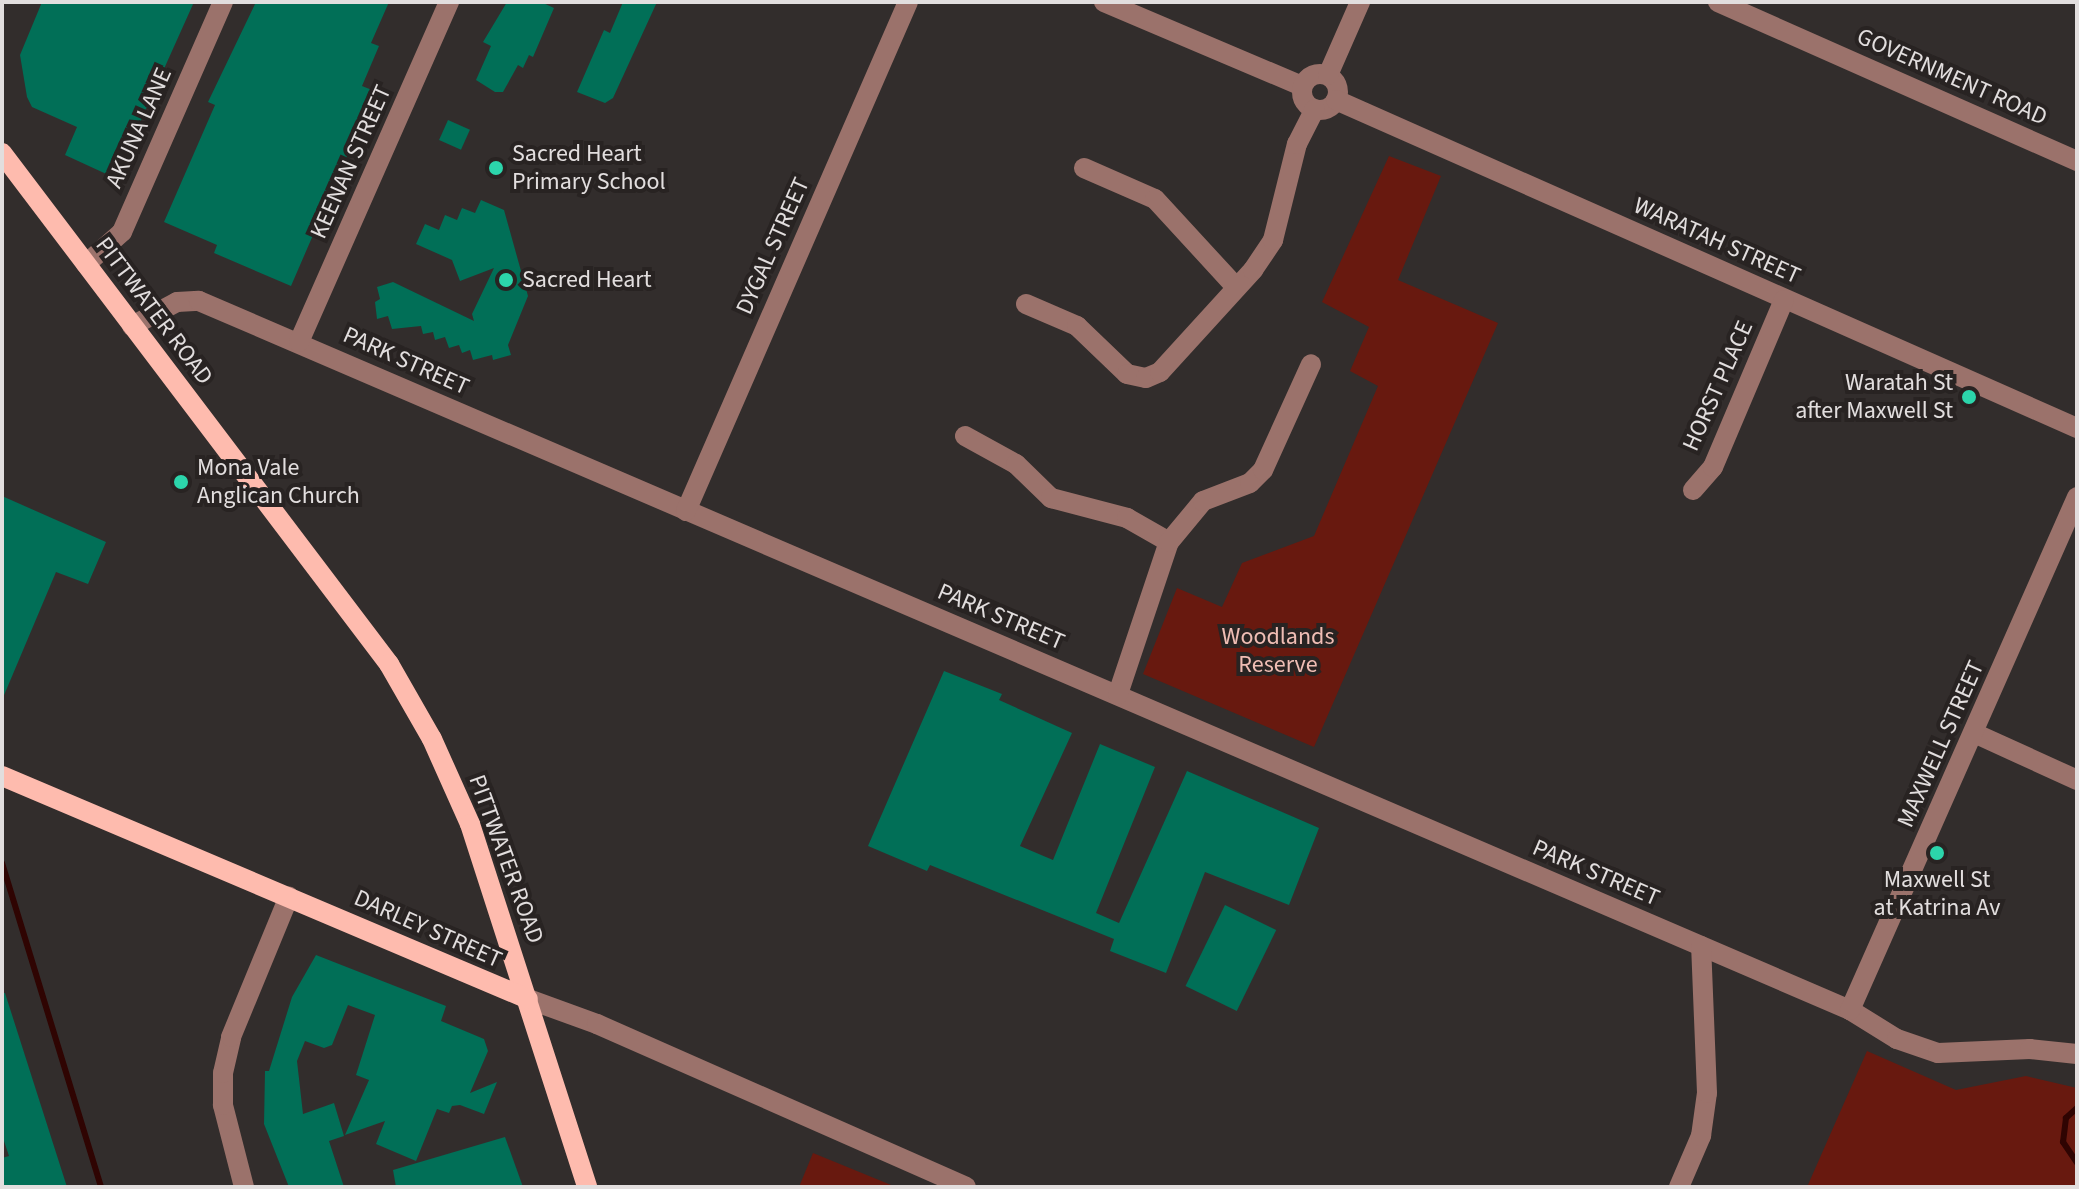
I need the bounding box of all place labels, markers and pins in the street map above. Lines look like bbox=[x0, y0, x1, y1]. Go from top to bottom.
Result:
place label: Sacred Heart Primary School bbox=[512, 140, 666, 196]
marker: Sacred Heart Primary School bbox=[487, 159, 505, 177]
place label: Sacred Heart bbox=[522, 266, 652, 294]
marker: Sacred Heart bbox=[497, 271, 515, 289]
place label: Waratah St after Maxwell St bbox=[1795, 369, 1953, 425]
marker: Waratah St after Maxwell St bbox=[1960, 388, 1978, 406]
place label: Mona Vale Anglican Church bbox=[197, 454, 360, 510]
marker: Mona Vale Anglican Church bbox=[172, 473, 190, 491]
marker: Maxwell St at Katrina Av bbox=[1928, 844, 1946, 862]
place label: Maxwell St at Katrina Av bbox=[1874, 866, 2000, 922]

